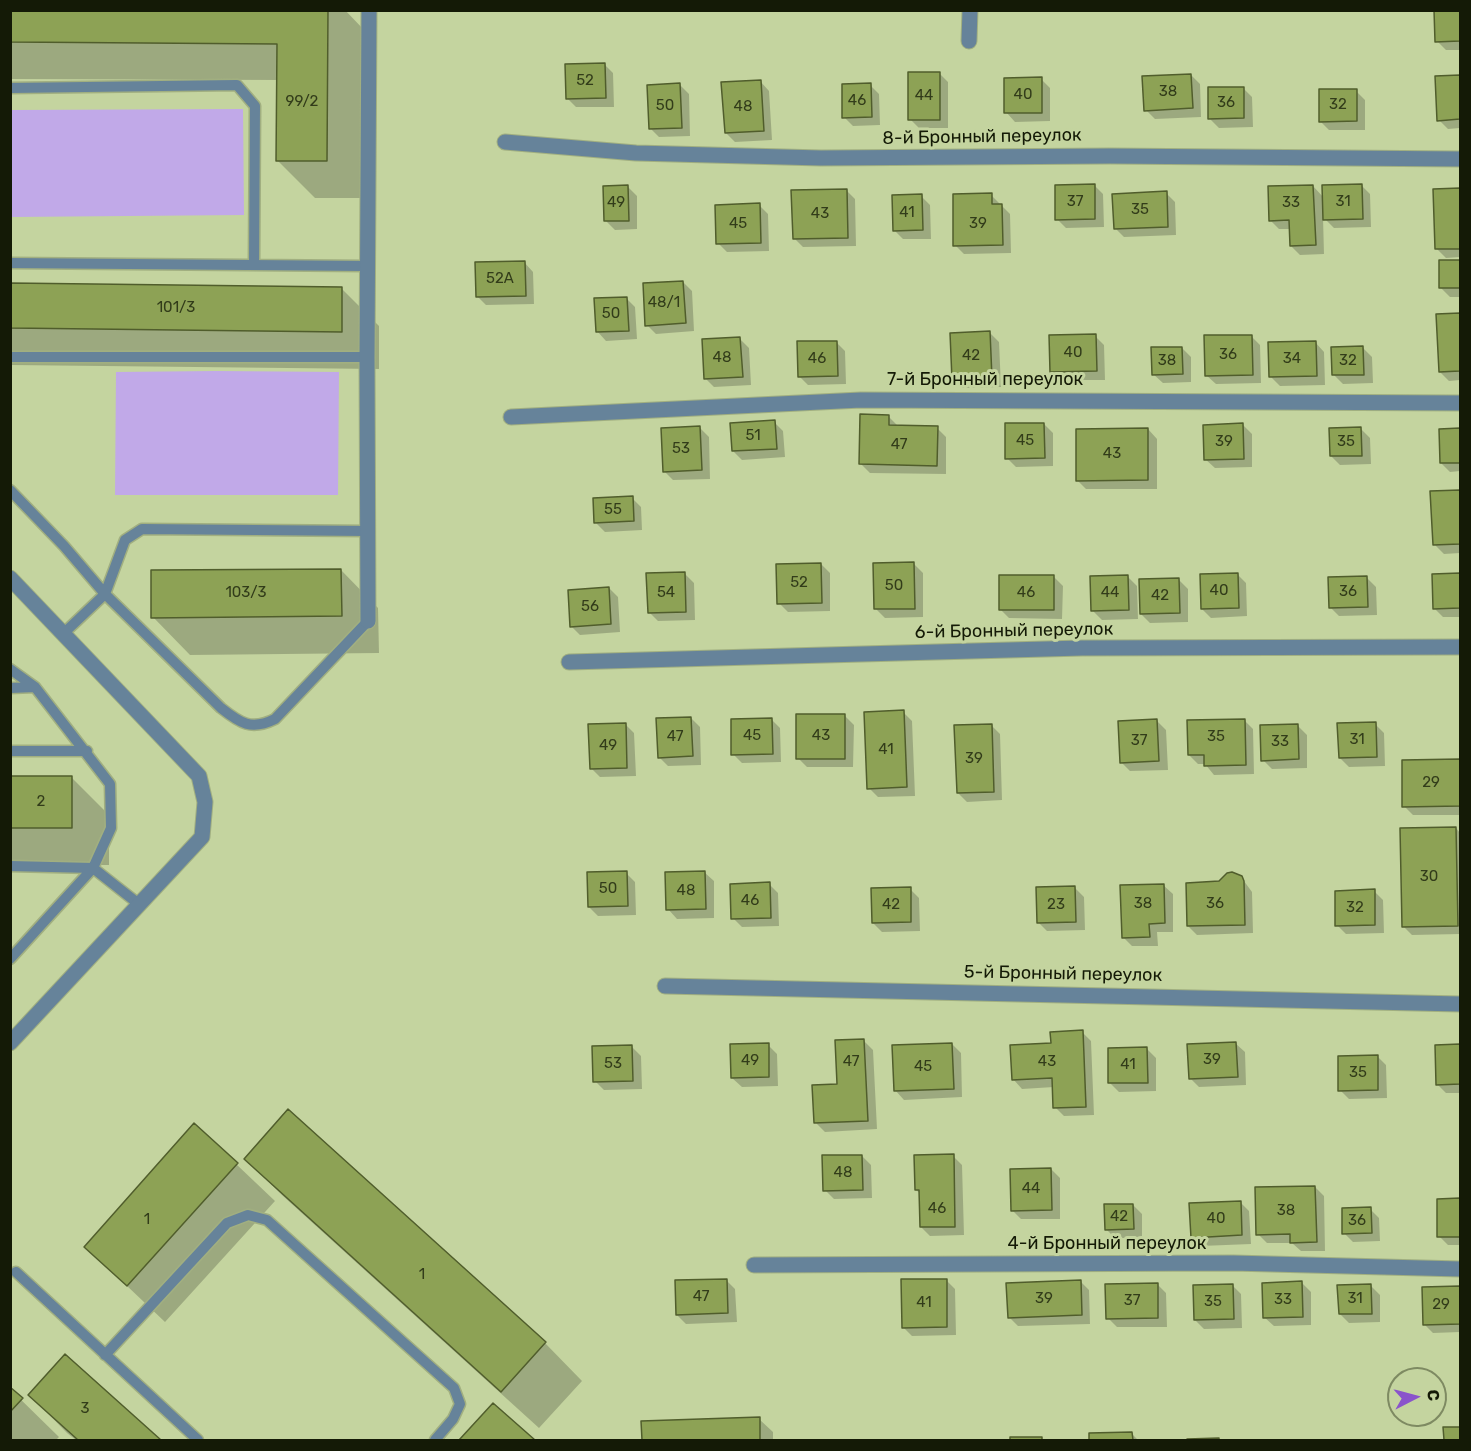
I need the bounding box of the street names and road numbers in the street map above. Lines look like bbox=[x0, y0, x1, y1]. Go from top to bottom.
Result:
street label: 8-й Бронный переулок bbox=[882, 124, 1082, 150]
street label: 7-й Бронный переулок bbox=[887, 369, 1083, 391]
street label: 6-й Бронный переулок bbox=[915, 618, 1113, 644]
street label: 5-й Бронный переулок bbox=[964, 961, 1162, 987]
street label: 4-й Бронный переулок bbox=[1008, 1233, 1206, 1255]

